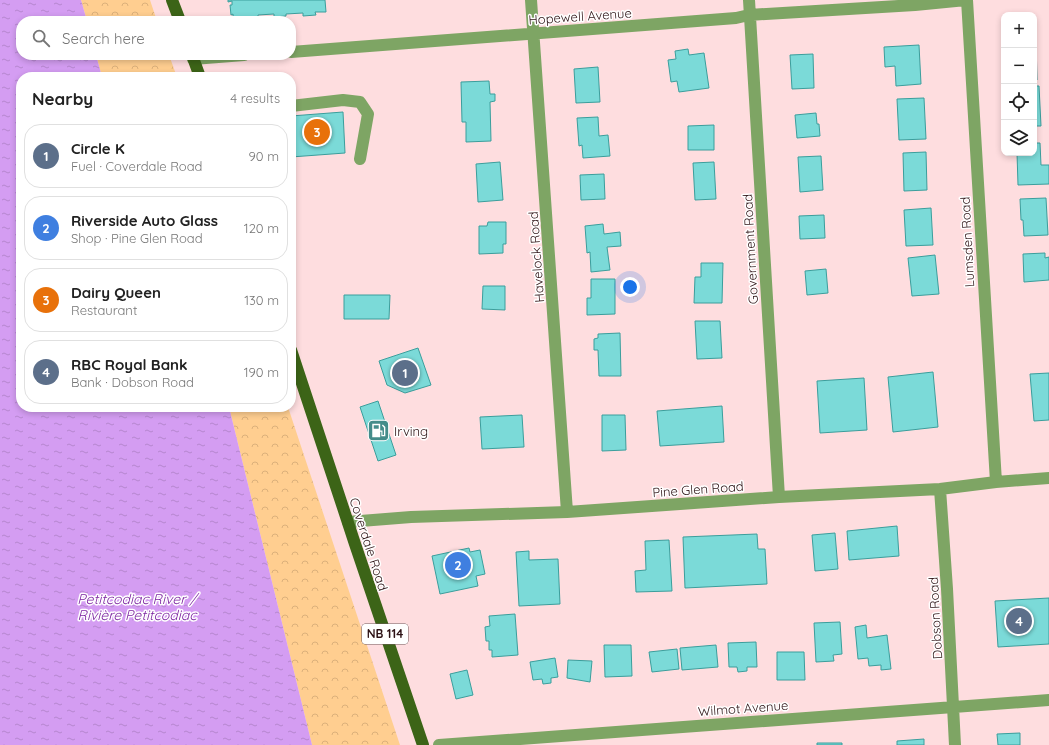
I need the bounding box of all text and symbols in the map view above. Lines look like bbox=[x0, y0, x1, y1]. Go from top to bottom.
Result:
street label: Hopewell Avenue bbox=[528, 4, 632, 28]
map controls bbox=[1001, 12, 1037, 156]
button: + bbox=[1001, 12, 1037, 48]
search box bbox=[16, 16, 296, 60]
icon: search bbox=[30, 27, 52, 49]
text: Search here bbox=[62, 29, 145, 48]
button: − bbox=[1001, 48, 1037, 84]
button: locate bbox=[1001, 84, 1037, 120]
text: Nearby bbox=[32, 88, 93, 109]
text: 4 results bbox=[230, 90, 280, 106]
pin: 3 bbox=[304, 117, 330, 147]
button: layers bbox=[1001, 120, 1037, 156]
text: Circle K bbox=[71, 139, 125, 158]
text: 1 bbox=[43, 148, 49, 164]
text: 90 m bbox=[249, 148, 279, 164]
text: Fuel · Coverdale Road bbox=[71, 158, 202, 174]
street label: Government Road bbox=[739, 193, 761, 305]
street label: Lumsden Road bbox=[957, 196, 977, 288]
text: Riverside Auto Glass bbox=[71, 211, 218, 230]
street label: Havelock Road bbox=[525, 211, 547, 303]
text: 2 bbox=[42, 220, 50, 236]
text: 120 m bbox=[244, 220, 279, 236]
text: Shop · Pine Glen Road bbox=[71, 230, 203, 246]
your location bbox=[620, 277, 640, 297]
text: Dairy Queen bbox=[71, 283, 161, 302]
text: 3 bbox=[43, 292, 49, 308]
text: 130 m bbox=[244, 292, 279, 308]
text: Restaurant bbox=[71, 302, 137, 318]
text: RBC Royal Bank bbox=[71, 355, 188, 374]
pin: 1 bbox=[392, 358, 418, 388]
text: 4 bbox=[42, 364, 50, 380]
text: 190 m bbox=[244, 364, 279, 380]
text: Bank · Dobson Road bbox=[71, 374, 194, 390]
fuel station icon: Irving bbox=[365, 418, 391, 444]
place label: Irving bbox=[394, 423, 428, 439]
street label: Pine Glen Road bbox=[652, 478, 744, 500]
street label: Coverdale Road bbox=[346, 495, 392, 593]
pin: 2 bbox=[445, 550, 471, 580]
street label: Dobson Road bbox=[925, 576, 945, 660]
water label: Petitcodiac River / Rivière Petitcodiac bbox=[77, 590, 199, 624]
pin: 4 bbox=[1006, 606, 1032, 636]
road number: NB 114 bbox=[362, 624, 408, 644]
street label: Wilmot Avenue bbox=[697, 697, 789, 719]

